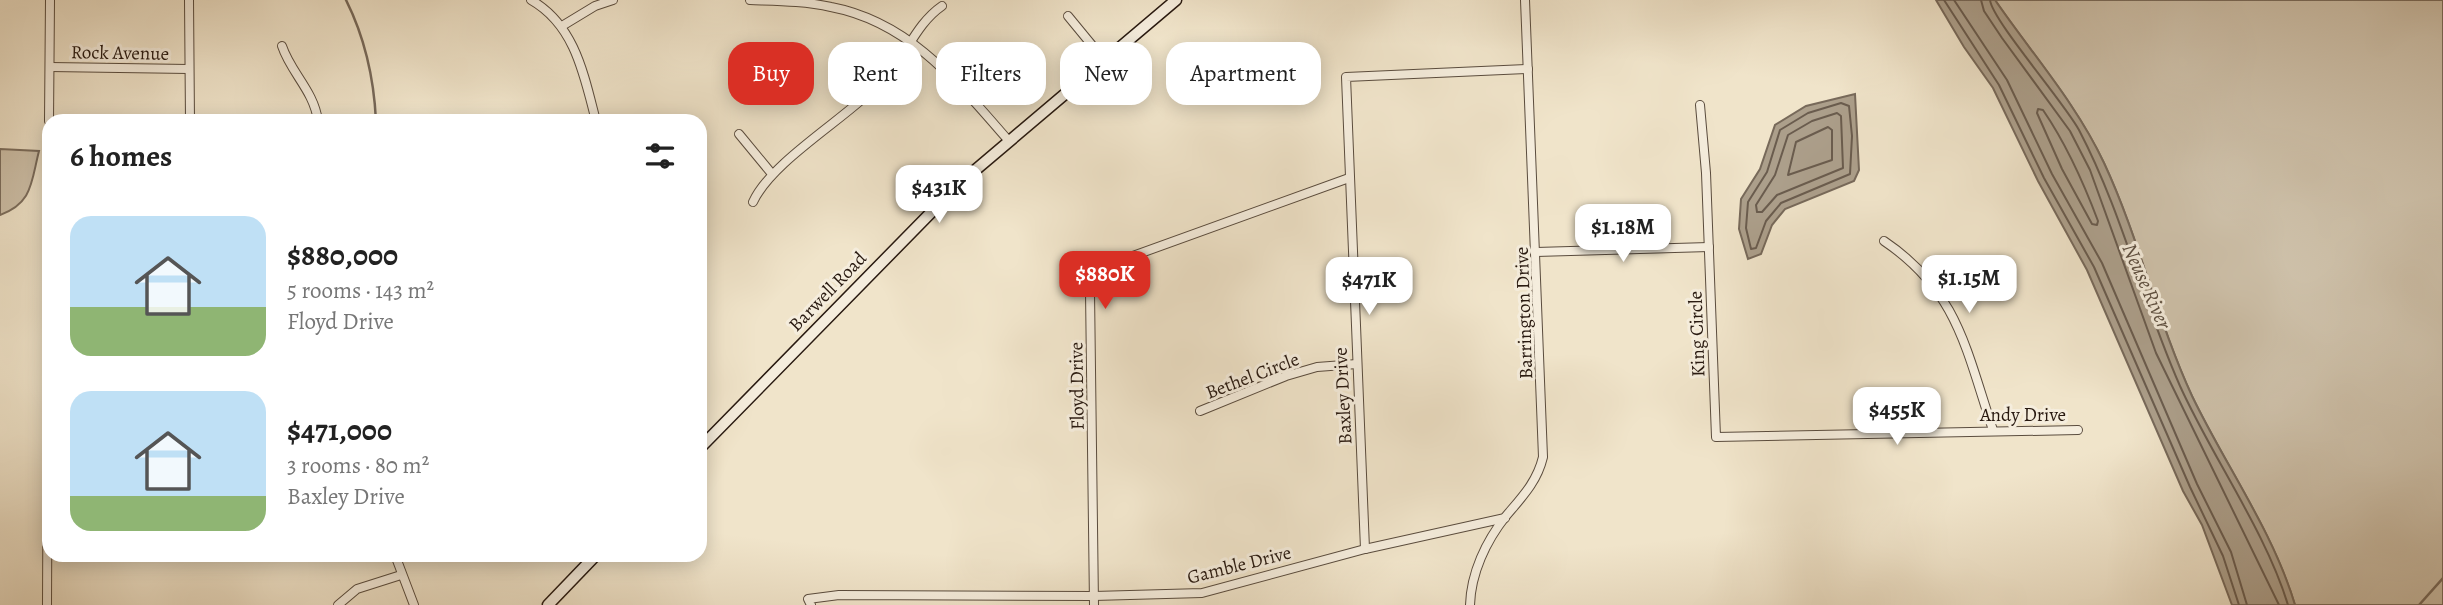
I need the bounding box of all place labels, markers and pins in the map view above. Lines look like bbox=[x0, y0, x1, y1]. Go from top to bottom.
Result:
pin: $431K bbox=[890, 166, 988, 225]
pin: $1.18M bbox=[1566, 204, 1680, 264]
pin: $880K bbox=[1056, 252, 1154, 311]
pin: $1.15M bbox=[1912, 256, 2026, 315]
pin: $471K bbox=[1320, 258, 1418, 317]
pin: $455K bbox=[1848, 388, 1946, 447]

